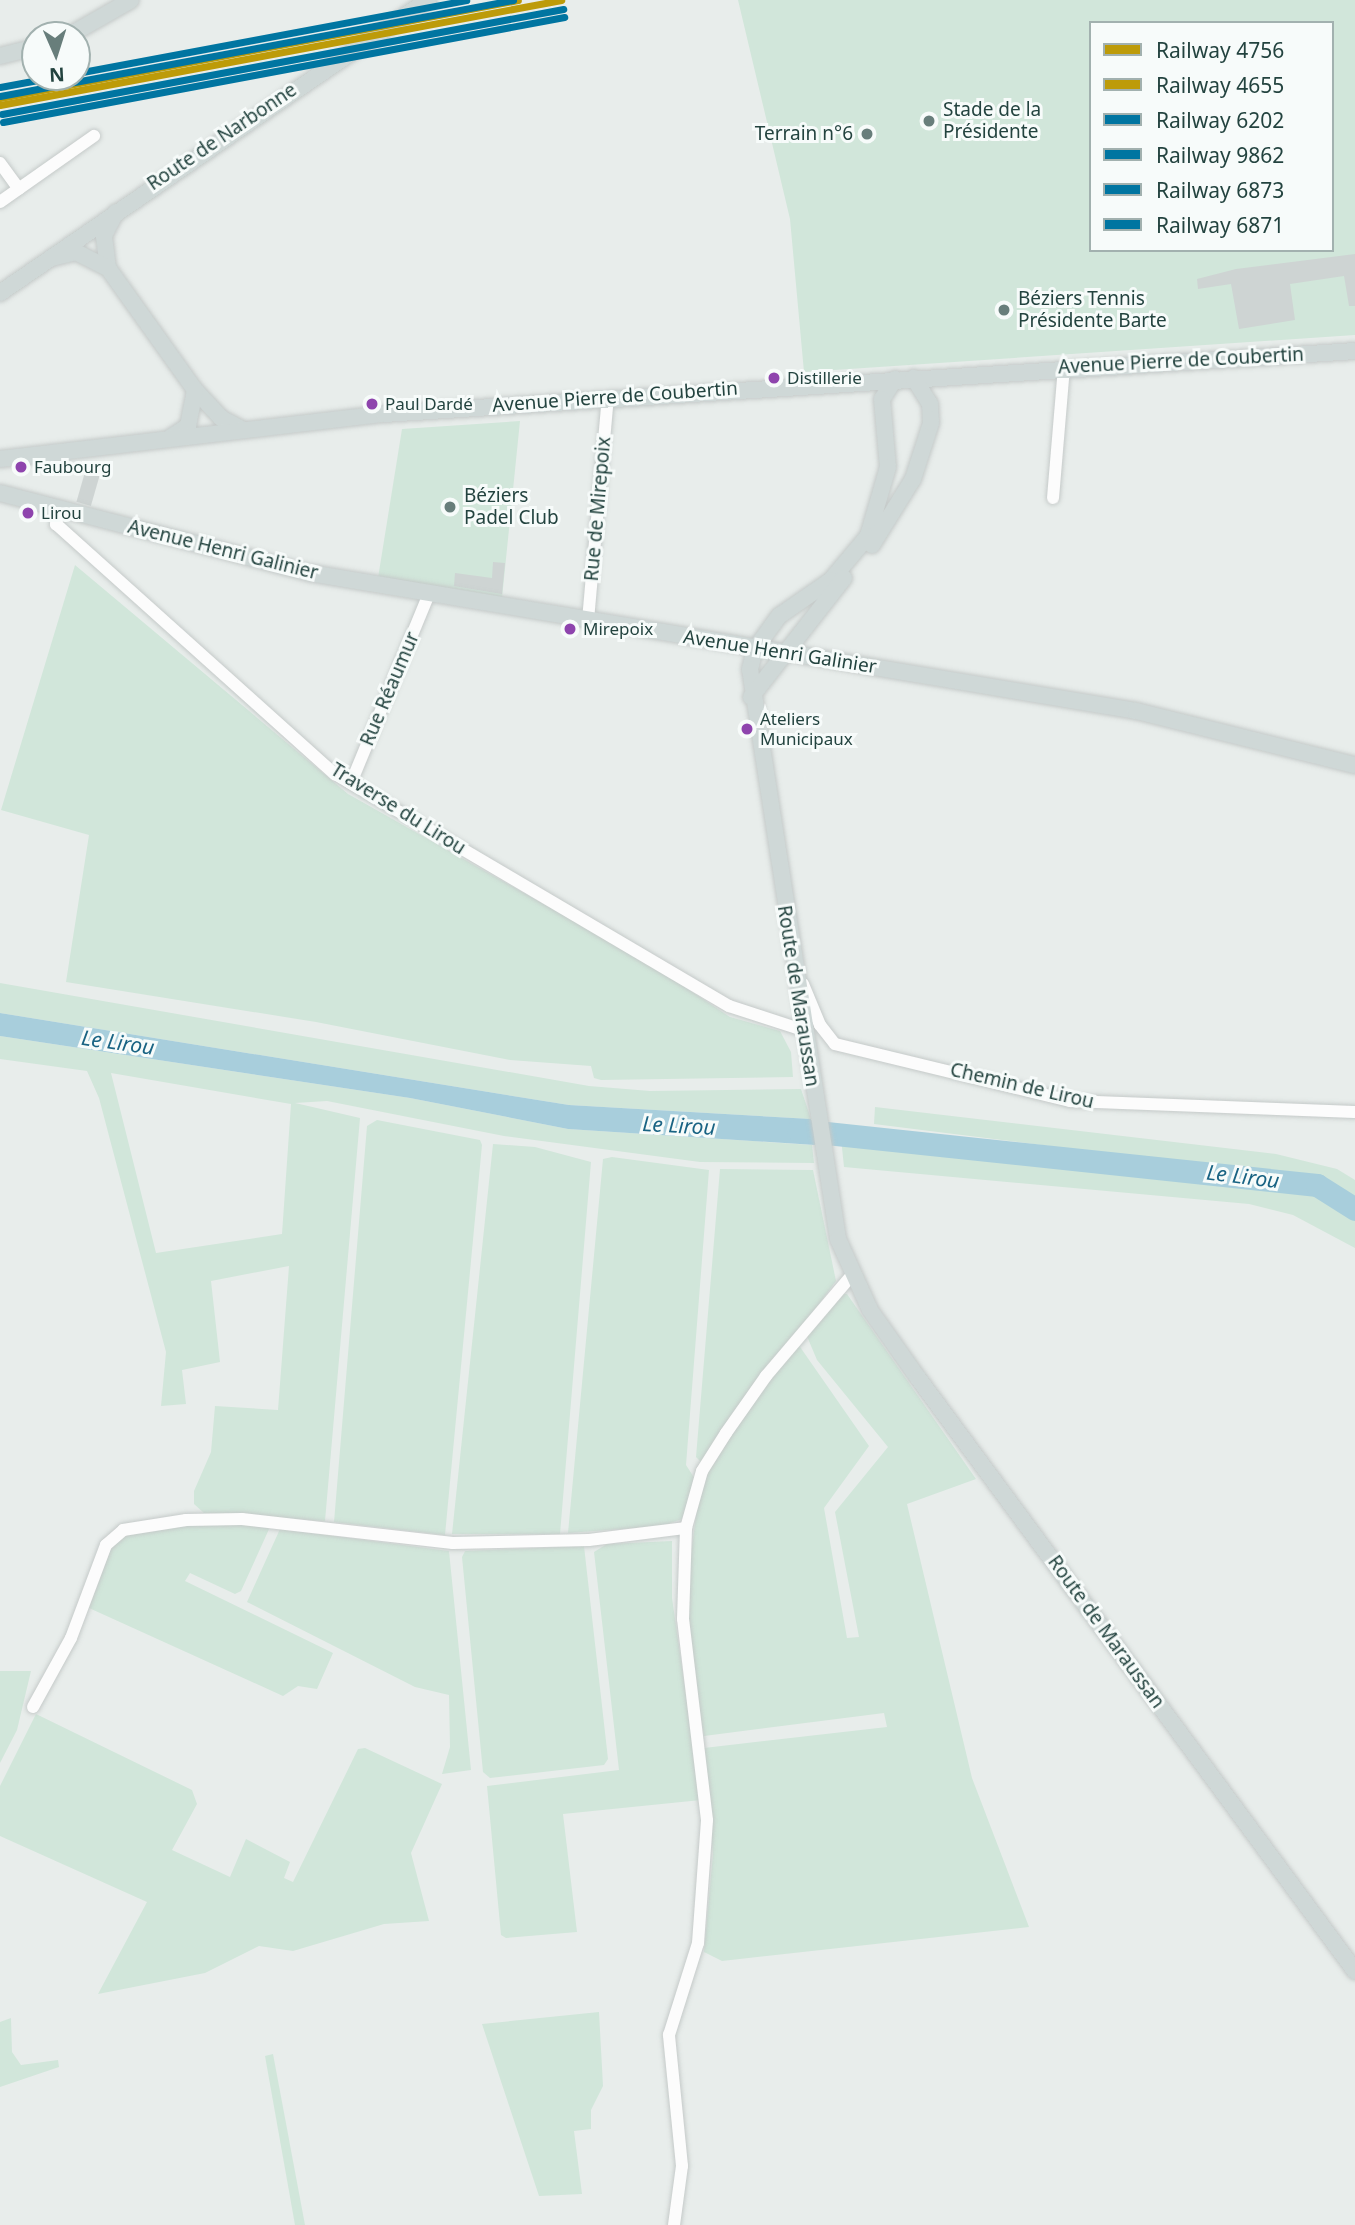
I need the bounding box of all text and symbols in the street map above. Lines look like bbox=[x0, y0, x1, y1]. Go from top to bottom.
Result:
north arrow bbox=[21, 21, 91, 91]
legend bbox=[1089, 21, 1334, 252]
text: Railway 4756 bbox=[1156, 36, 1284, 64]
text: N bbox=[49, 62, 65, 88]
text: Railway 4655 bbox=[1156, 71, 1284, 99]
street label: Route de Narbonne bbox=[143, 79, 301, 195]
place label: Stade de la Présidente bbox=[943, 99, 1041, 143]
text: Railway 6202 bbox=[1156, 106, 1284, 134]
marker: Stade de la Présidente bbox=[921, 113, 937, 129]
place label: Terrain n°6 bbox=[755, 123, 853, 145]
marker: Terrain n°6 bbox=[859, 126, 875, 142]
text: Railway 9862 bbox=[1156, 141, 1284, 169]
text: Railway 6873 bbox=[1156, 176, 1284, 204]
text: Railway 6871 bbox=[1156, 211, 1284, 239]
place label: Béziers Tennis Présidente Barte bbox=[1018, 288, 1167, 332]
marker: Béziers Tennis Présidente Barte bbox=[996, 302, 1012, 318]
street label: Avenue Pierre de Coubertin bbox=[1058, 343, 1304, 379]
place label: Distillerie bbox=[787, 368, 862, 388]
marker: Distillerie bbox=[767, 371, 781, 385]
street label: Avenue Pierre de Coubertin bbox=[491, 377, 739, 417]
place label: Paul Dardé bbox=[385, 394, 473, 414]
marker: Paul Dardé bbox=[365, 397, 379, 411]
street label: Rue de Mirepoix bbox=[580, 436, 616, 582]
place label: Faubourg bbox=[34, 457, 111, 477]
marker: Faubourg bbox=[14, 460, 28, 474]
place label: Béziers Padel Club bbox=[464, 485, 559, 529]
marker: Béziers Padel Club bbox=[442, 499, 458, 515]
place label: Lirou bbox=[41, 503, 82, 523]
marker: Lirou bbox=[21, 506, 35, 520]
street label: Avenue Henri Galinier bbox=[125, 515, 321, 585]
place label: Mirepoix bbox=[583, 619, 653, 639]
marker: Mirepoix bbox=[563, 622, 577, 636]
street label: Avenue Henri Galinier bbox=[682, 625, 878, 679]
street label: Rue Réaumur bbox=[356, 629, 424, 749]
place label: Ateliers Municipaux bbox=[760, 709, 853, 749]
marker: Ateliers Municipaux bbox=[740, 722, 754, 736]
street label: Traverse du Lirou bbox=[326, 758, 470, 860]
street label: Route de Maraussan bbox=[772, 904, 824, 1088]
water label: Le Lirou bbox=[80, 1024, 156, 1060]
street label: Chemin de Lirou bbox=[948, 1058, 1096, 1114]
water label: Le Lirou bbox=[642, 1110, 716, 1140]
water label: Le Lirou bbox=[1205, 1159, 1281, 1193]
street label: Route de Maraussan bbox=[1043, 1551, 1169, 1713]

